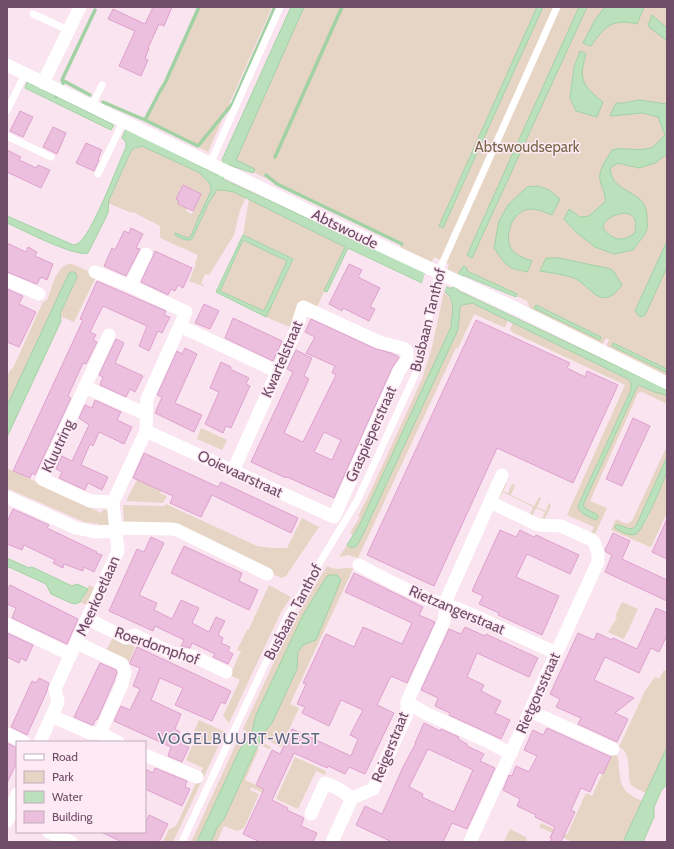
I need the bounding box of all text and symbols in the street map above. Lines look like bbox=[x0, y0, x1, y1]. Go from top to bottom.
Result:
park label: Abtswoudsepark bbox=[475, 138, 580, 156]
street label: Abtswoude bbox=[309, 205, 381, 253]
street label: Busbaan Tanthof bbox=[406, 266, 450, 374]
street label: Kwartelstraat bbox=[258, 318, 306, 400]
street label: Graspieperstraat bbox=[342, 383, 400, 485]
street label: Kluutring bbox=[38, 416, 78, 475]
street label: Ooievaarstraat bbox=[194, 446, 286, 502]
street label: Meerkoetlaan bbox=[72, 553, 124, 639]
street label: Busbaan Tanthof bbox=[260, 561, 326, 663]
street label: Rietzangerstraat bbox=[406, 582, 508, 638]
street label: Roerdomphof bbox=[112, 623, 202, 669]
street label: Rietgorsstraat bbox=[512, 650, 564, 736]
street label: Reigerstraat bbox=[368, 709, 412, 785]
district label: VOGELBUURT-WEST bbox=[157, 729, 321, 748]
legend bbox=[16, 741, 146, 833]
text: Road bbox=[52, 749, 78, 764]
text: Park bbox=[52, 769, 74, 784]
text: Water bbox=[52, 789, 83, 804]
text: Building bbox=[52, 809, 94, 824]

